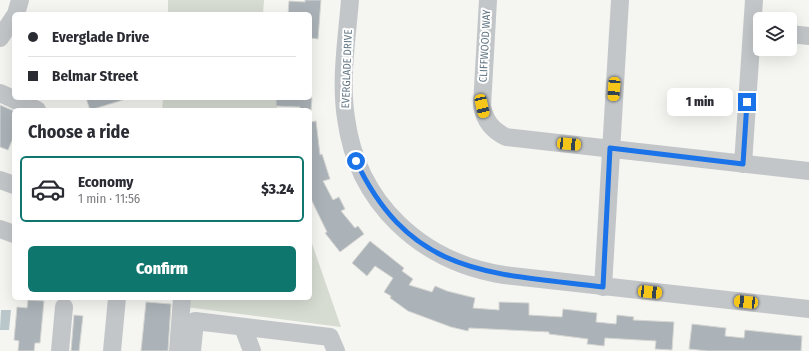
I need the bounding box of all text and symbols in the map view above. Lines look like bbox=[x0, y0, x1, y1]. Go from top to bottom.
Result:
street label: CLIFFWOOD WAY bbox=[477, 9, 493, 83]
map controls bbox=[753, 12, 797, 56]
button: layers bbox=[753, 12, 797, 56]
text: Everglade Drive bbox=[52, 28, 149, 46]
street label: EVERGLADE DRIVE bbox=[339, 29, 355, 109]
text: Belmar Street bbox=[52, 67, 138, 85]
car bbox=[607, 77, 621, 101]
callout: 1 min bbox=[667, 88, 733, 116]
car bbox=[473, 93, 491, 119]
route end bbox=[738, 93, 756, 111]
text: 1 min bbox=[686, 94, 714, 109]
text: Choose a ride bbox=[28, 121, 130, 143]
car bbox=[557, 137, 581, 151]
route start bbox=[347, 152, 365, 170]
icon: car bbox=[30, 171, 66, 207]
text: Economy bbox=[78, 173, 133, 191]
text: $3.24 bbox=[261, 180, 294, 198]
text: 1 min · 11:56 bbox=[78, 191, 140, 206]
button: Confirm bbox=[28, 246, 296, 292]
car bbox=[637, 285, 663, 299]
car bbox=[733, 295, 759, 309]

